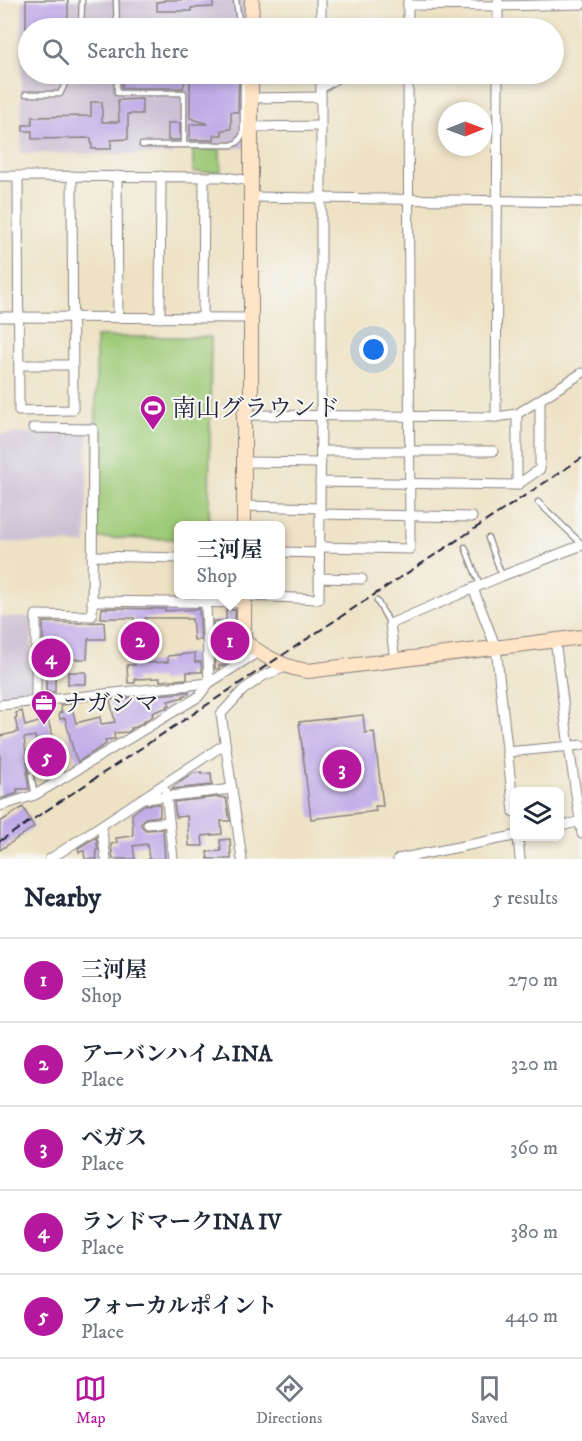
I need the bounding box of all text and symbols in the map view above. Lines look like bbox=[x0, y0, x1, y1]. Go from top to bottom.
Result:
search box bbox=[18, 18, 564, 84]
icon: search bbox=[39, 35, 72, 68]
text: Search here bbox=[87, 38, 189, 65]
north arrow bbox=[438, 102, 492, 156]
your location bbox=[359, 335, 388, 364]
sports icon: 南山グラウンド bbox=[138, 393, 168, 431]
place label: 南山グラウンド bbox=[172, 394, 340, 424]
popup bbox=[174, 521, 285, 599]
text: 三河屋 bbox=[196, 537, 263, 564]
text: Shop bbox=[196, 564, 237, 589]
pin: 2 bbox=[120, 618, 160, 664]
pin: 1 bbox=[210, 618, 250, 664]
pin: 4 bbox=[32, 636, 70, 680]
office icon: ナガシマ bbox=[29, 688, 59, 726]
place label: ナガシマ bbox=[63, 689, 159, 719]
pin: 5 bbox=[28, 734, 66, 780]
pin: 3 bbox=[322, 746, 362, 792]
map controls bbox=[510, 787, 564, 841]
button: layers bbox=[510, 787, 564, 841]
text: Nearby bbox=[24, 882, 101, 915]
text: 5 results bbox=[493, 886, 558, 911]
text: 三河屋 bbox=[81, 957, 147, 984]
text: 1 bbox=[40, 968, 47, 993]
text: 270 m bbox=[508, 968, 558, 993]
text: Shop bbox=[81, 984, 122, 1009]
text: アーバンハイムINA bbox=[81, 1041, 272, 1068]
text: 2 bbox=[39, 1052, 48, 1077]
text: 320 m bbox=[511, 1052, 558, 1077]
text: Place bbox=[81, 1068, 124, 1093]
text: ベガス bbox=[81, 1125, 147, 1152]
text: 3 bbox=[40, 1136, 47, 1161]
text: 360 m bbox=[510, 1136, 558, 1161]
text: Place bbox=[81, 1152, 124, 1177]
text: ランドマークINA IV bbox=[81, 1209, 281, 1236]
text: 4 bbox=[38, 1220, 49, 1245]
text: 380 m bbox=[510, 1220, 558, 1245]
text: Place bbox=[81, 1236, 124, 1261]
text: フォーカルポイント bbox=[81, 1293, 277, 1320]
text: 5 bbox=[39, 1304, 48, 1329]
text: 440 m bbox=[505, 1304, 558, 1329]
text: Place bbox=[81, 1320, 124, 1345]
tab: Map bbox=[74, 1372, 107, 1428]
tab: Directions bbox=[256, 1372, 322, 1428]
tab: Saved bbox=[471, 1372, 508, 1428]

